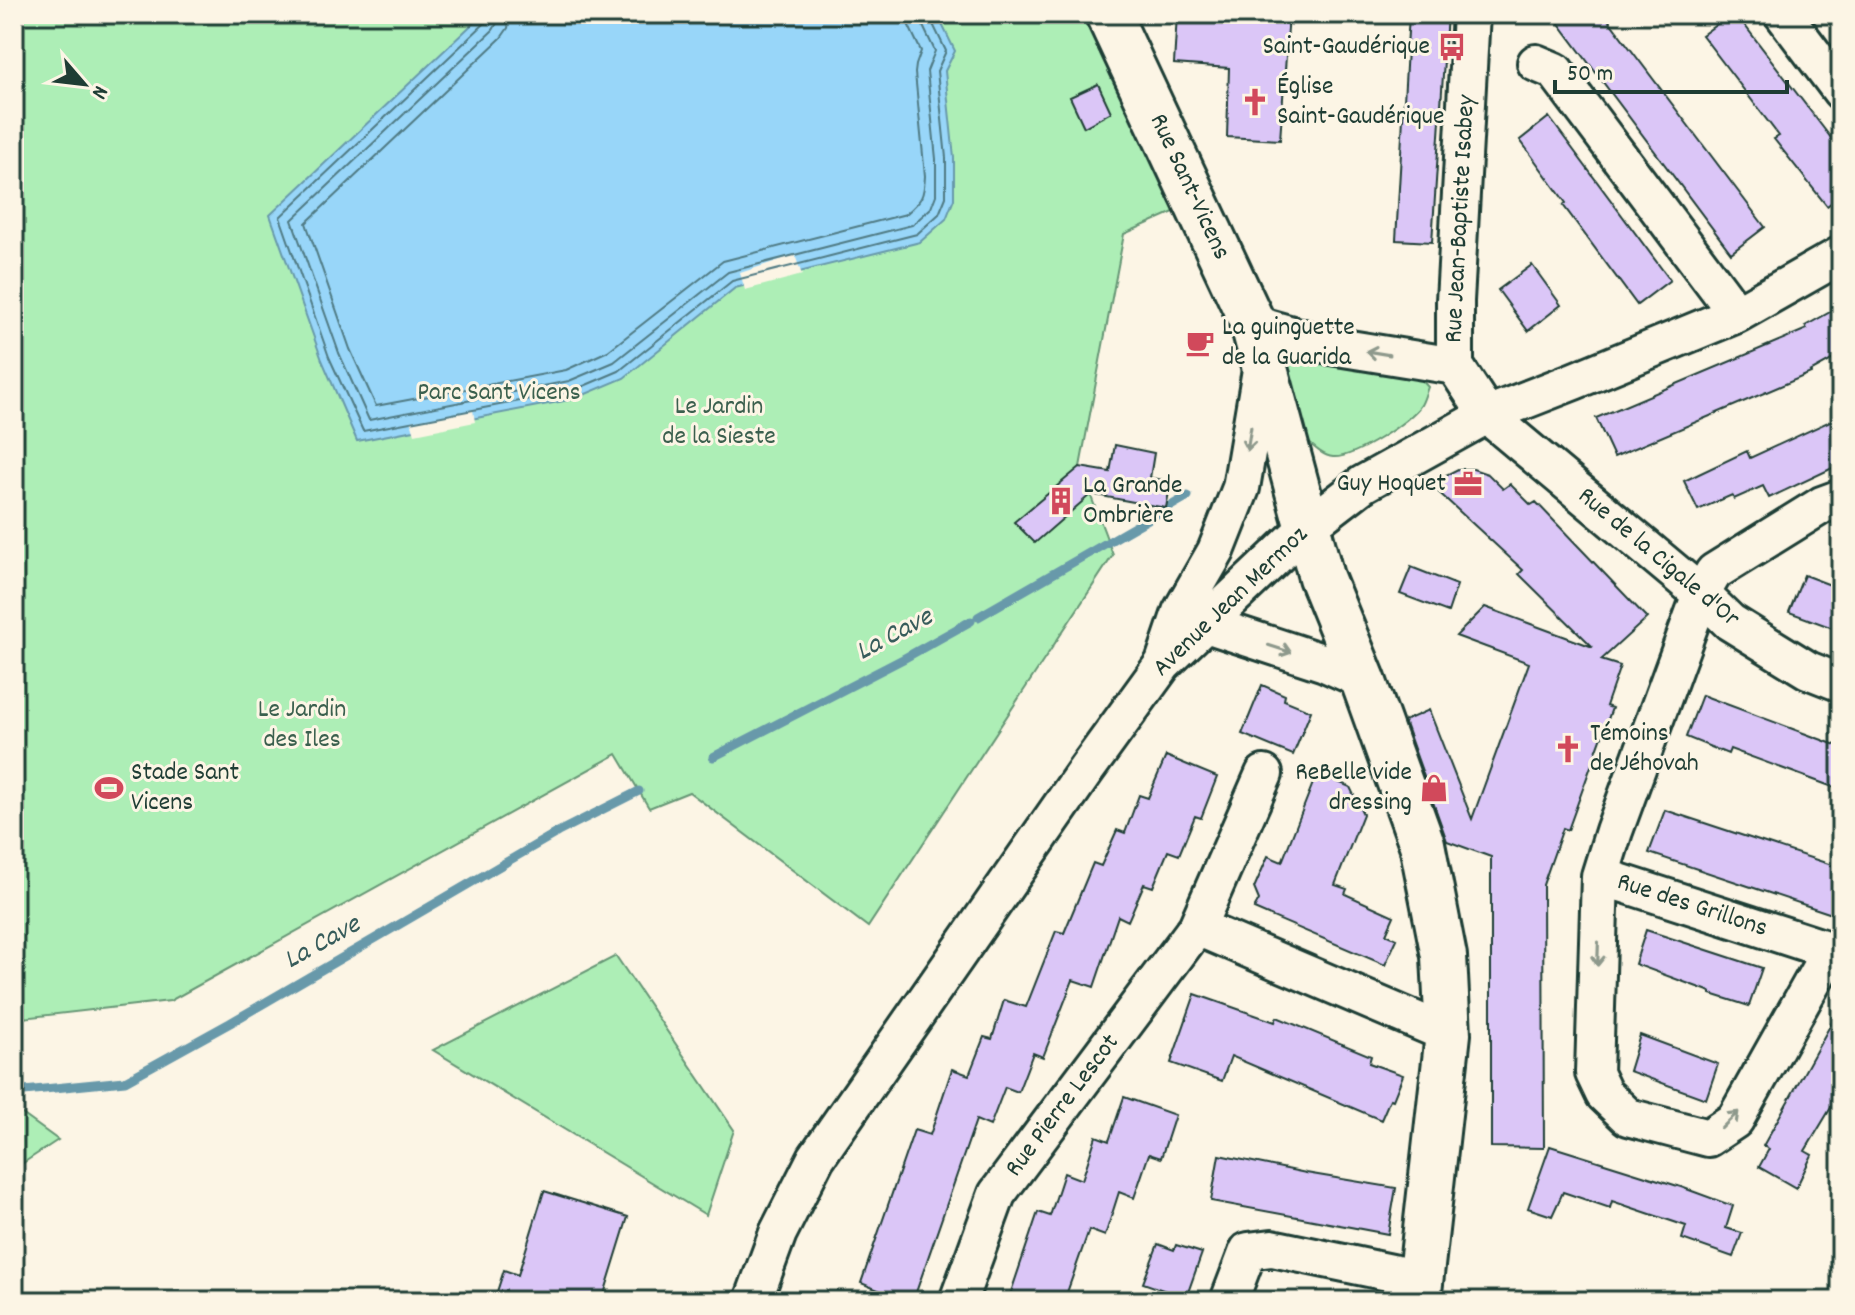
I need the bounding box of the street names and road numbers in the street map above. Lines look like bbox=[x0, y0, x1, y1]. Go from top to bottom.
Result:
street label: Rue Jean-Baptiste Isabey bbox=[1436, 93, 1486, 344]
street label: Rue Sant-Vicens bbox=[1139, 108, 1239, 266]
street label: Rue de la Cigale d'Or bbox=[1569, 479, 1747, 637]
street label: Avenue Jean Mermoz bbox=[1145, 518, 1317, 686]
street label: Rue des Grillons bbox=[1612, 864, 1772, 948]
street label: Rue Pierre Lescot bbox=[997, 1026, 1129, 1185]

